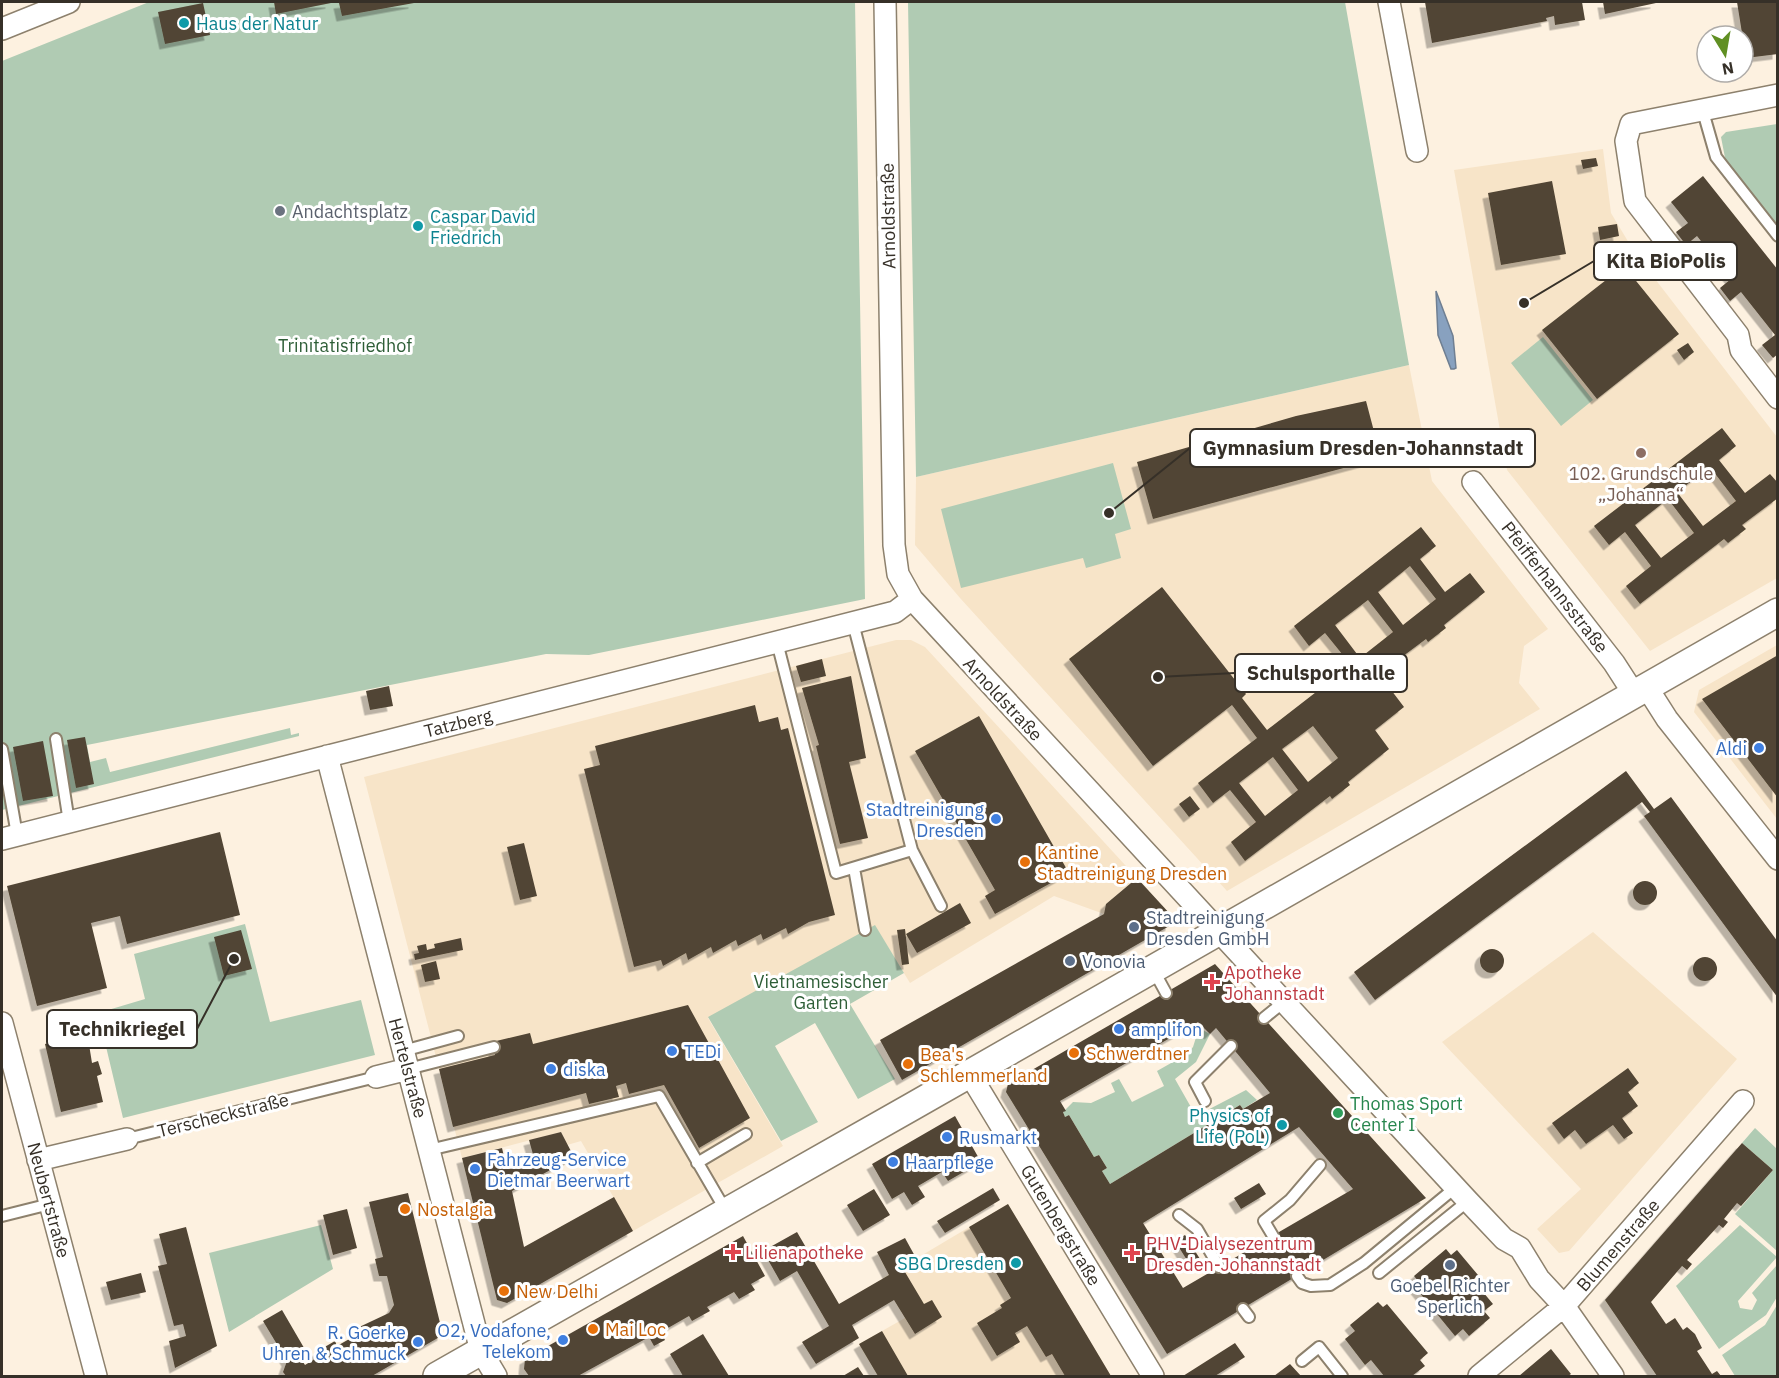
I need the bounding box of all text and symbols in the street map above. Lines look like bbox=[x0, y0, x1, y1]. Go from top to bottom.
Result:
place label: Haus der Natur bbox=[196, 12, 319, 35]
marker: Haus der Natur bbox=[177, 16, 191, 30]
north arrow bbox=[1695, 24, 1755, 84]
text: N bbox=[1720, 58, 1735, 80]
street label: Arnoldstraße bbox=[876, 163, 900, 269]
place label: Andachtsplatz bbox=[292, 200, 408, 223]
marker: Andachtsplatz bbox=[273, 204, 287, 218]
place label: Caspar David Friedrich bbox=[430, 205, 536, 249]
marker: Caspar David Friedrich bbox=[411, 219, 425, 233]
callout: Kita BioPolis bbox=[1594, 242, 1737, 280]
text: Kita BioPolis bbox=[1606, 247, 1726, 274]
park label: Trinitatisfriedhof bbox=[278, 334, 412, 357]
callout: Gymnasium Dresden-Johannstadt bbox=[1190, 429, 1535, 467]
text: Gymnasium Dresden-Johannstadt bbox=[1202, 434, 1524, 461]
marker: 102. Grundschule „Johanna“ bbox=[1634, 446, 1648, 460]
place label: 102. Grundschule „Johanna“ bbox=[1569, 462, 1713, 506]
street label: Pfeifferhannsstraße bbox=[1497, 517, 1614, 657]
street label: Arnoldstraße bbox=[958, 652, 1048, 746]
callout: Schulsporthalle bbox=[1235, 654, 1407, 692]
text: Schulsporthalle bbox=[1247, 659, 1395, 686]
street label: Tatzberg bbox=[422, 703, 495, 743]
place label: Aldi bbox=[1716, 737, 1747, 760]
marker: Aldi bbox=[1752, 741, 1766, 755]
place label: Stadtreinigung Dresden bbox=[866, 798, 984, 842]
marker: Stadtreinigung Dresden bbox=[989, 812, 1003, 826]
place label: Kantine Stadtreinigung Dresden bbox=[1037, 841, 1227, 885]
marker: Kantine Stadtreinigung Dresden bbox=[1018, 855, 1032, 869]
place label: Stadtreinigung Dresden GmbH bbox=[1146, 906, 1269, 950]
marker: Stadtreinigung Dresden GmbH bbox=[1127, 920, 1141, 934]
place label: Vonovia bbox=[1082, 950, 1146, 973]
marker: Vonovia bbox=[1063, 954, 1077, 968]
place label: Apotheke Johannstadt bbox=[1224, 961, 1325, 1005]
park label: Vietnamesischer Garten bbox=[754, 970, 889, 1014]
marker: Apotheke Johannstadt bbox=[1205, 975, 1219, 989]
callout: Technikriegel bbox=[47, 1010, 197, 1048]
text: Technikriegel bbox=[59, 1015, 185, 1042]
street label: Hertelstraße bbox=[384, 1015, 432, 1121]
place label: amplifon bbox=[1131, 1018, 1202, 1041]
marker: amplifon bbox=[1112, 1022, 1126, 1036]
place label: TEDi bbox=[684, 1040, 721, 1063]
place label: Schwerdtner bbox=[1086, 1042, 1190, 1065]
place label: Bea's Schlemmerland bbox=[920, 1043, 1048, 1087]
marker: TEDi bbox=[665, 1044, 679, 1058]
marker: Schwerdtner bbox=[1067, 1046, 1081, 1060]
marker: Bea's Schlemmerland bbox=[901, 1057, 915, 1071]
place label: diska bbox=[563, 1058, 606, 1081]
marker: diska bbox=[544, 1062, 558, 1076]
street label: Terscheckstraße bbox=[155, 1088, 291, 1142]
place label: Thomas Sport Center I bbox=[1350, 1092, 1463, 1136]
place label: Physics of Life (PoL) bbox=[1189, 1104, 1270, 1148]
marker: Thomas Sport Center I bbox=[1331, 1106, 1345, 1120]
marker: Physics of Life (PoL) bbox=[1275, 1118, 1289, 1132]
place label: Rusmarkt bbox=[959, 1126, 1037, 1149]
marker: Rusmarkt bbox=[940, 1130, 954, 1144]
street label: Neubertstraße bbox=[23, 1140, 75, 1260]
place label: Fahrzeug-Service Dietmar Beerwart bbox=[487, 1148, 630, 1192]
place label: Haarpflege bbox=[905, 1151, 994, 1174]
marker: Haarpflege bbox=[886, 1155, 900, 1169]
street label: Gutenbergstraße bbox=[1016, 1160, 1106, 1290]
marker: Fahrzeug-Service Dietmar Beerwart bbox=[468, 1162, 482, 1176]
street label: Blumenstraße bbox=[1572, 1194, 1665, 1296]
place label: Nostalgia bbox=[417, 1198, 493, 1221]
marker: Nostalgia bbox=[398, 1202, 412, 1216]
place label: PHV-Dialysezentrum Dresden-Johannstadt bbox=[1146, 1232, 1321, 1276]
place label: Lilienapotheke bbox=[745, 1241, 864, 1264]
marker: PHV-Dialysezentrum Dresden-Johannstadt bbox=[1123, 1244, 1141, 1262]
marker: Lilienapotheke bbox=[726, 1245, 740, 1259]
place label: SBG Dresden bbox=[897, 1252, 1004, 1275]
marker: SBG Dresden bbox=[1009, 1256, 1023, 1270]
marker: Goebel Richter Sperlich bbox=[1443, 1258, 1457, 1272]
place label: Goebel Richter Sperlich bbox=[1390, 1274, 1510, 1318]
place label: New Delhi bbox=[516, 1280, 598, 1303]
marker: New Delhi bbox=[497, 1284, 511, 1298]
place label: Mai Loc bbox=[605, 1318, 666, 1341]
place label: O2, Vodafone, Telekom bbox=[437, 1319, 551, 1363]
place label: R. Goerke Uhren & Schmuck bbox=[262, 1321, 406, 1365]
marker: Mai Loc bbox=[586, 1322, 600, 1336]
marker: O2, Vodafone, Telekom bbox=[556, 1333, 570, 1347]
marker: R. Goerke Uhren & Schmuck bbox=[411, 1335, 425, 1349]

